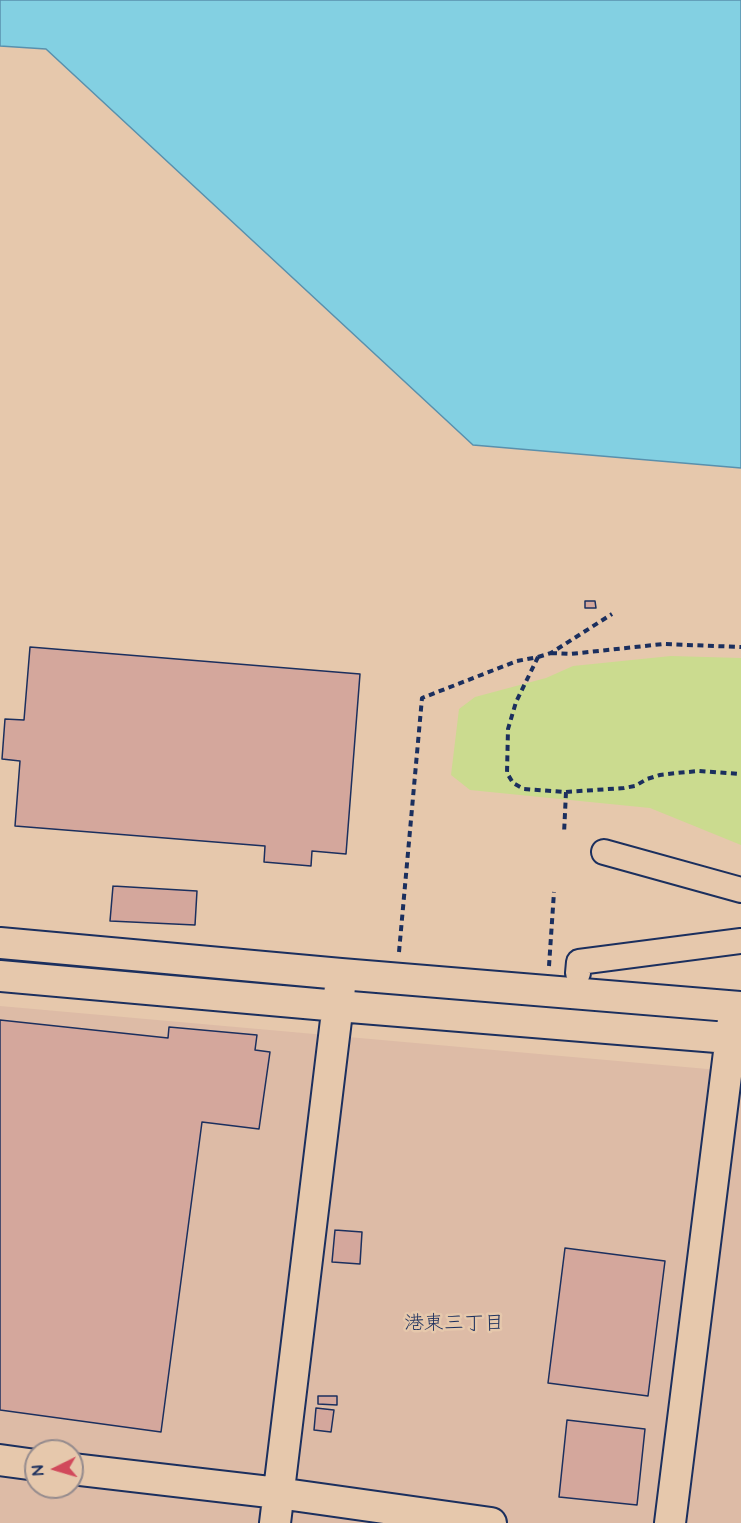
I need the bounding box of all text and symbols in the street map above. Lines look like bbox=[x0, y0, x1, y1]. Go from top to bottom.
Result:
district label: 港東三丁目 bbox=[404, 1313, 504, 1337]
north arrow bbox=[24, 1439, 84, 1499]
text: N bbox=[27, 1464, 49, 1476]

